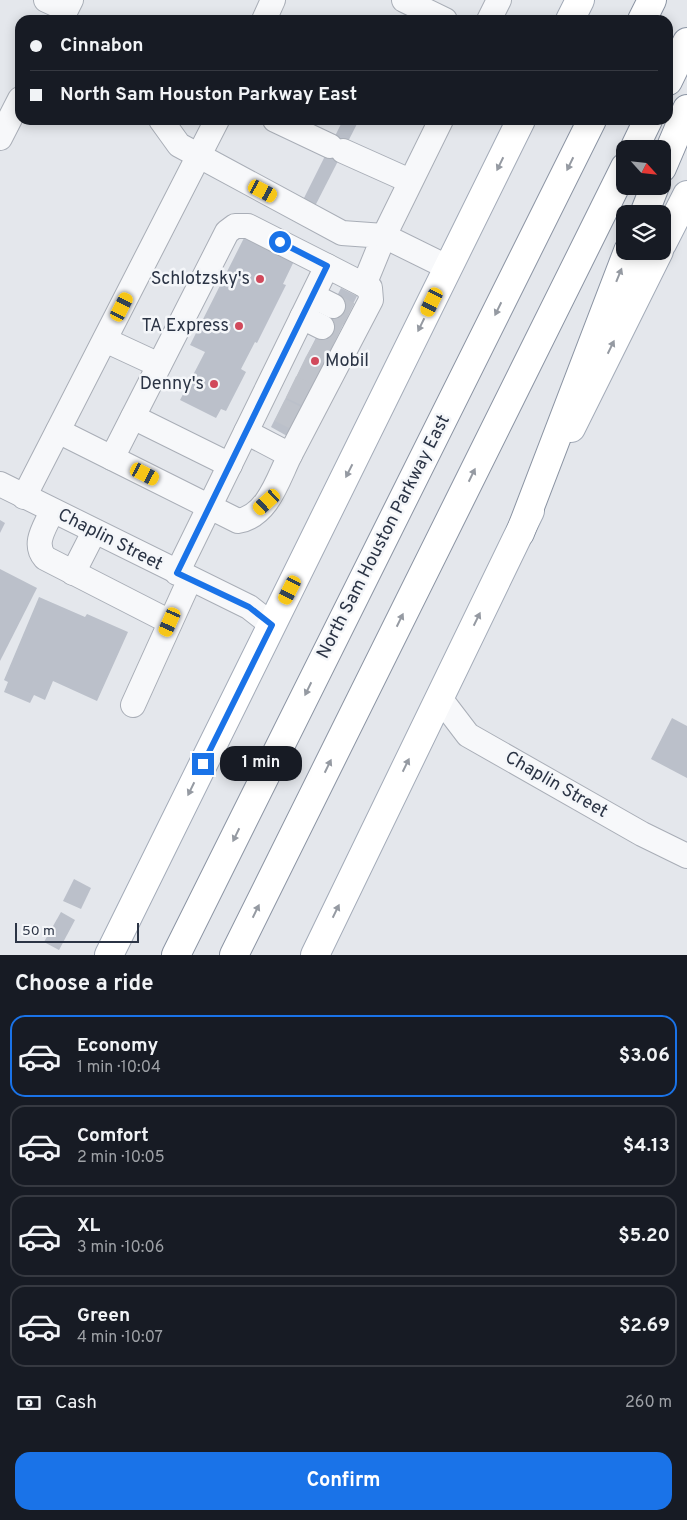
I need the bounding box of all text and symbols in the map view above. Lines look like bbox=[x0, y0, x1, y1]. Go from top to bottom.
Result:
text: Cinnabon bbox=[60, 34, 144, 58]
text: North Sam Houston Parkway East bbox=[60, 83, 357, 107]
north arrow bbox=[616, 140, 671, 195]
map controls bbox=[616, 140, 671, 260]
one-way arrow bbox=[566, 156, 575, 171]
one-way arrow bbox=[496, 157, 504, 171]
car bbox=[246, 177, 279, 205]
button: layers bbox=[616, 205, 671, 260]
route start bbox=[269, 231, 291, 253]
place label: Schlotzsky's bbox=[151, 268, 250, 291]
one-way arrow bbox=[615, 268, 623, 282]
marker: Schlotzsky's bbox=[254, 273, 266, 285]
car bbox=[418, 285, 445, 319]
car bbox=[108, 290, 135, 324]
one-way arrow bbox=[494, 302, 502, 316]
place label: TA Express bbox=[142, 315, 229, 338]
one-way arrow bbox=[417, 318, 425, 333]
marker: TA Express bbox=[233, 320, 245, 332]
one-way arrow bbox=[607, 340, 615, 354]
place label: Mobil bbox=[325, 350, 369, 373]
marker: Mobil bbox=[309, 355, 321, 367]
place label: Denny's bbox=[140, 373, 204, 396]
marker: Denny's bbox=[208, 378, 220, 390]
street label: North Sam Houston Parkway East bbox=[312, 411, 456, 663]
car bbox=[128, 461, 161, 487]
one-way arrow bbox=[345, 464, 353, 478]
one-way arrow bbox=[468, 467, 476, 482]
car bbox=[250, 486, 283, 518]
street label: Chaplin Street bbox=[54, 504, 166, 576]
car bbox=[276, 573, 303, 607]
car bbox=[157, 605, 182, 639]
one-way arrow bbox=[473, 611, 481, 626]
one-way arrow bbox=[396, 613, 404, 627]
one-way arrow bbox=[304, 682, 312, 697]
callout: 1 min bbox=[220, 746, 303, 782]
street label: Chaplin Street bbox=[500, 746, 612, 824]
route end bbox=[192, 753, 214, 775]
text: 1 min bbox=[242, 753, 280, 773]
one-way arrow bbox=[402, 758, 410, 772]
one-way arrow bbox=[324, 759, 332, 773]
one-way arrow bbox=[187, 782, 195, 796]
one-way arrow bbox=[232, 828, 240, 842]
one-way arrow bbox=[252, 904, 260, 918]
one-way arrow bbox=[332, 904, 340, 918]
scale bar bbox=[15, 920, 139, 943]
text: 50 m bbox=[22, 923, 55, 940]
text: Choose a ride bbox=[15, 971, 153, 998]
icon: car bbox=[17, 1034, 62, 1079]
text: Economy bbox=[77, 1034, 158, 1058]
text: $3.06 bbox=[619, 1044, 670, 1068]
text: 1 min · 10:04 bbox=[77, 1058, 161, 1078]
icon: car bbox=[17, 1124, 62, 1169]
text: Comfort bbox=[77, 1124, 149, 1148]
text: $4.13 bbox=[623, 1134, 670, 1158]
text: 2 min · 10:05 bbox=[77, 1148, 165, 1168]
icon: car bbox=[17, 1214, 62, 1259]
text: XL bbox=[77, 1214, 100, 1238]
text: $5.20 bbox=[618, 1224, 670, 1248]
text: 3 min · 10:06 bbox=[77, 1238, 164, 1258]
icon: car bbox=[17, 1304, 62, 1349]
text: Green bbox=[77, 1304, 130, 1328]
text: $2.69 bbox=[619, 1314, 670, 1338]
text: 4 min · 10:07 bbox=[77, 1328, 163, 1348]
icon: cash bbox=[15, 1389, 43, 1417]
text: Cash bbox=[55, 1391, 97, 1415]
text: 260 m bbox=[625, 1393, 672, 1413]
button: Confirm bbox=[15, 1452, 672, 1510]

